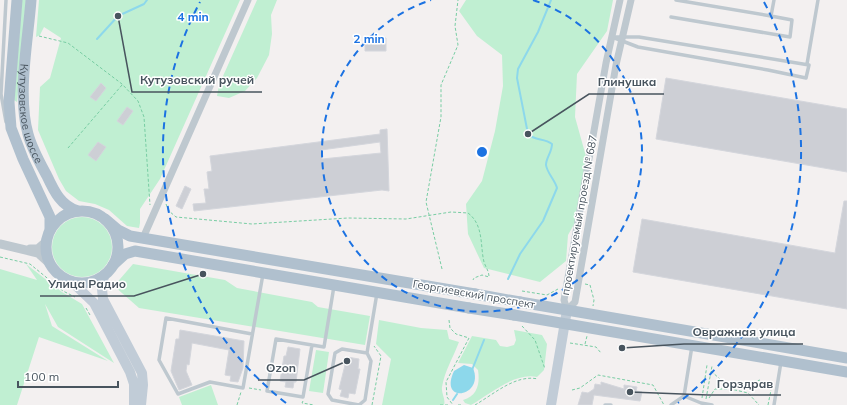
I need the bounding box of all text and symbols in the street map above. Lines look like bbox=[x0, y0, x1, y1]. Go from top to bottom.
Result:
text: 4 min bbox=[177, 9, 209, 24]
text: 2 min bbox=[353, 31, 385, 46]
street label: Кутузовское шоссе bbox=[16, 63, 46, 166]
callout: Кутузовский ручей bbox=[132, 68, 262, 92]
callout: Глинушка bbox=[589, 70, 664, 94]
text: Кутузовский ручей bbox=[140, 72, 254, 87]
text: Глинушка bbox=[598, 74, 656, 89]
street label: проектируемый проезд № 687 bbox=[558, 134, 600, 296]
centre of rings bbox=[475, 145, 489, 159]
callout: Улица Радио bbox=[40, 272, 134, 296]
text: Улица Радио bbox=[47, 276, 126, 291]
street label: Георгиевский проспект bbox=[412, 276, 536, 312]
callout: Овражная улица bbox=[684, 320, 803, 344]
text: Овражная улица bbox=[692, 324, 796, 339]
callout: Ozon bbox=[258, 356, 304, 380]
text: Ozon bbox=[266, 360, 296, 375]
scale bar bbox=[18, 363, 118, 389]
text: 100 m bbox=[24, 369, 59, 384]
callout: Горздрав bbox=[708, 371, 781, 395]
text: Горздрав bbox=[717, 376, 773, 391]

